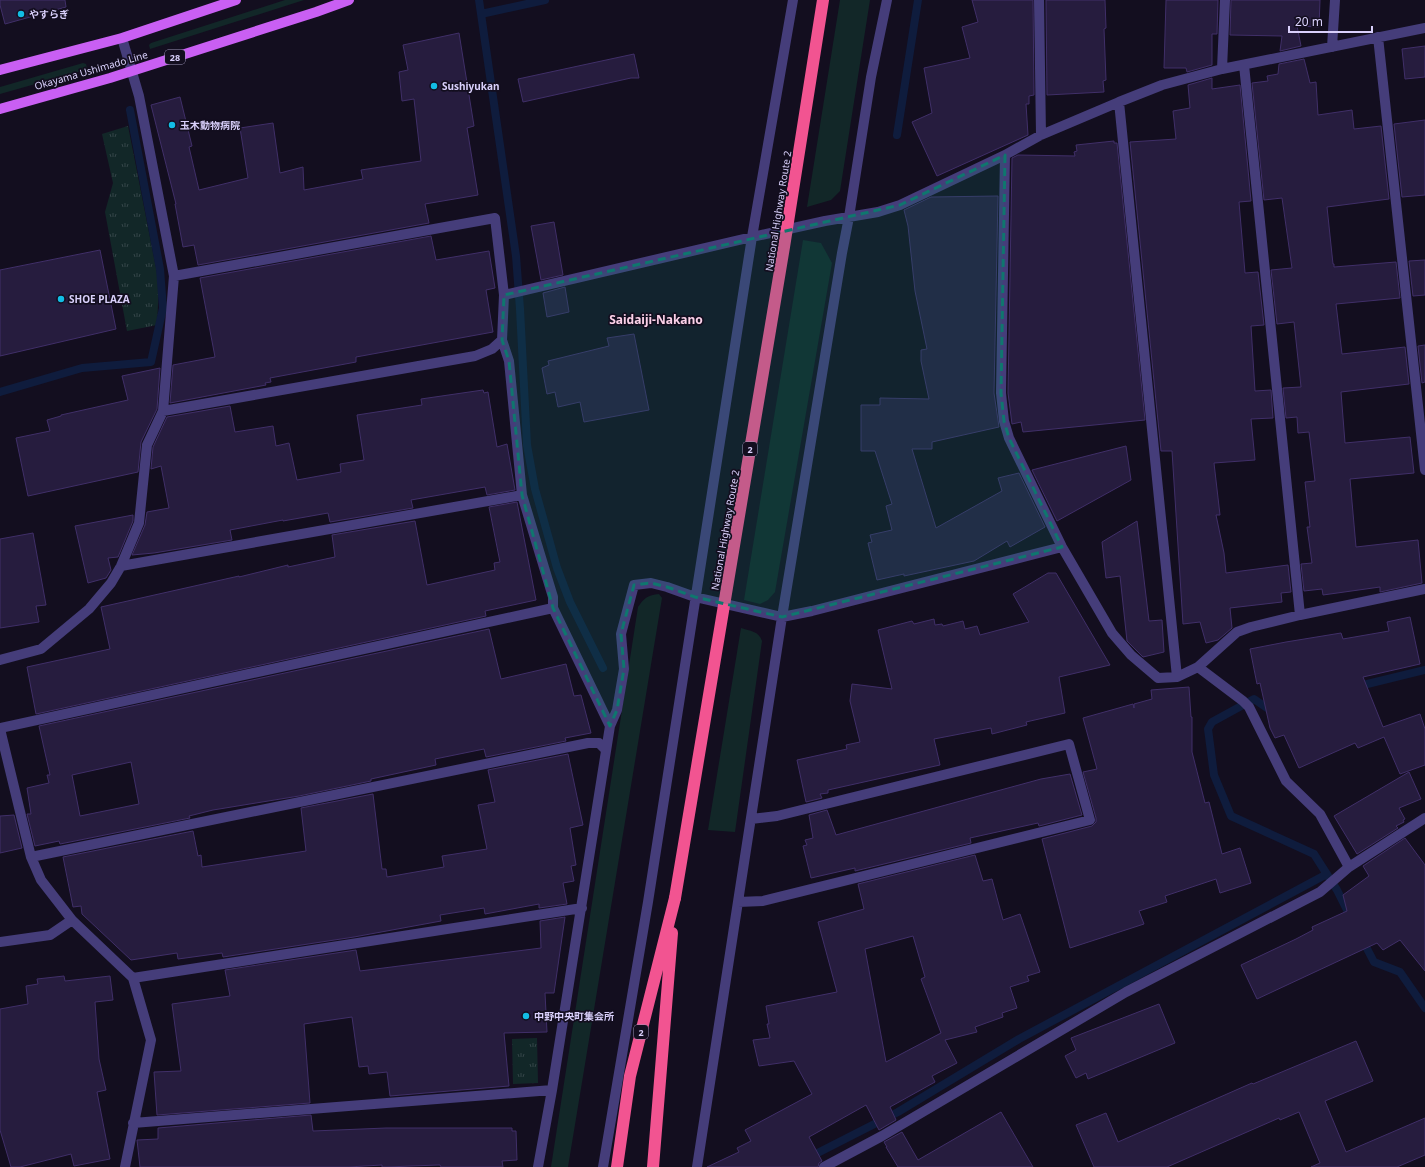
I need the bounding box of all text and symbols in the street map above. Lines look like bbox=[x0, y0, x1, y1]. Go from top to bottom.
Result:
place label: やすらぎ bbox=[29, 7, 69, 21]
scale bar bbox=[1289, 8, 1372, 34]
marker: やすらぎ bbox=[16, 9, 26, 19]
text: 20 m bbox=[1295, 13, 1323, 30]
street label: Okayama Ushimado Line bbox=[33, 47, 150, 93]
road number: 28 bbox=[165, 50, 185, 64]
place label: Sushiyukan bbox=[442, 79, 499, 93]
marker: Sushiyukan bbox=[429, 81, 439, 91]
place label: 玉木動物病院 bbox=[180, 118, 240, 132]
marker: 玉木動物病院 bbox=[167, 120, 177, 130]
street label: National Highway Route 2 bbox=[762, 149, 794, 272]
place label: SHOE PLAZA bbox=[69, 292, 130, 306]
marker: SHOE PLAZA bbox=[56, 294, 66, 304]
district label: Saidaiji-Nakano bbox=[609, 311, 703, 328]
road number: 2 bbox=[743, 442, 757, 456]
street label: National Highway Route 2 bbox=[708, 468, 743, 591]
place label: 中野中央町集会所 bbox=[534, 1009, 614, 1023]
marker: 中野中央町集会所 bbox=[521, 1011, 531, 1021]
road number: 2 bbox=[634, 1025, 648, 1039]

